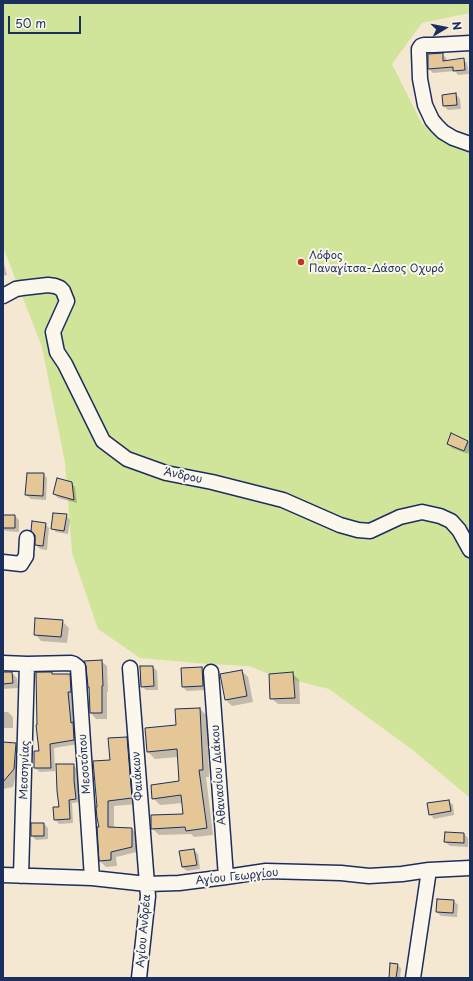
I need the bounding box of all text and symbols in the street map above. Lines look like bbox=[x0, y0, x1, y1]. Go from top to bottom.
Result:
scale bar bbox=[10, 8, 83, 34]
north arrow bbox=[425, 8, 465, 48]
text: 50 m bbox=[15, 14, 46, 32]
text: N bbox=[448, 20, 466, 32]
place label: Λόφος Παναγίτσα-Δάσος Οχυρό bbox=[309, 249, 444, 275]
marker: Λόφος Παναγίτσα-Δάσος Οχυρό bbox=[296, 257, 306, 267]
street label: Άνδρου bbox=[163, 465, 203, 487]
street label: Αθανασίου Διάκου bbox=[209, 724, 229, 826]
street label: Μεσοτόπου bbox=[76, 733, 94, 795]
street label: Μεσσηνίας bbox=[17, 740, 33, 800]
street label: Φαιάκων bbox=[130, 751, 146, 801]
street label: Αγίου Γεωργίου bbox=[195, 866, 279, 888]
street label: Αγίου Ανδρέα bbox=[134, 894, 154, 968]

